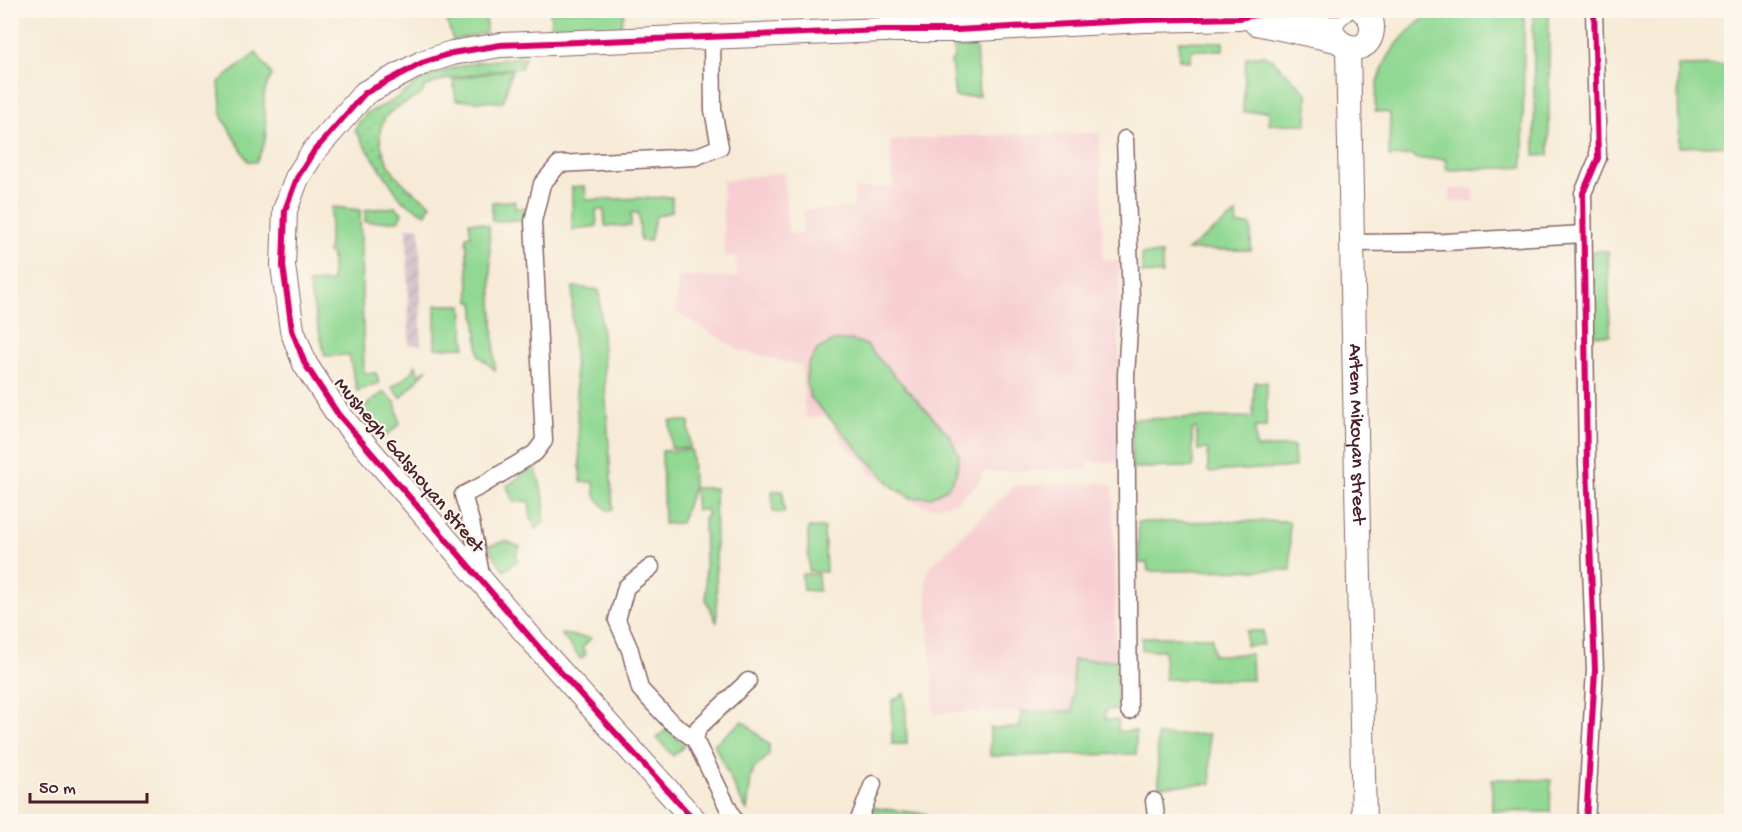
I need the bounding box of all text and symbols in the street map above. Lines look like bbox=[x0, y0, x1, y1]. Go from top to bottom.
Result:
street label: Artem Mikoyan street bbox=[1343, 343, 1369, 526]
street label: Mushegh Galshoyan street bbox=[328, 374, 489, 560]
scale bar bbox=[30, 766, 147, 804]
text: 50 m bbox=[39, 779, 76, 800]

